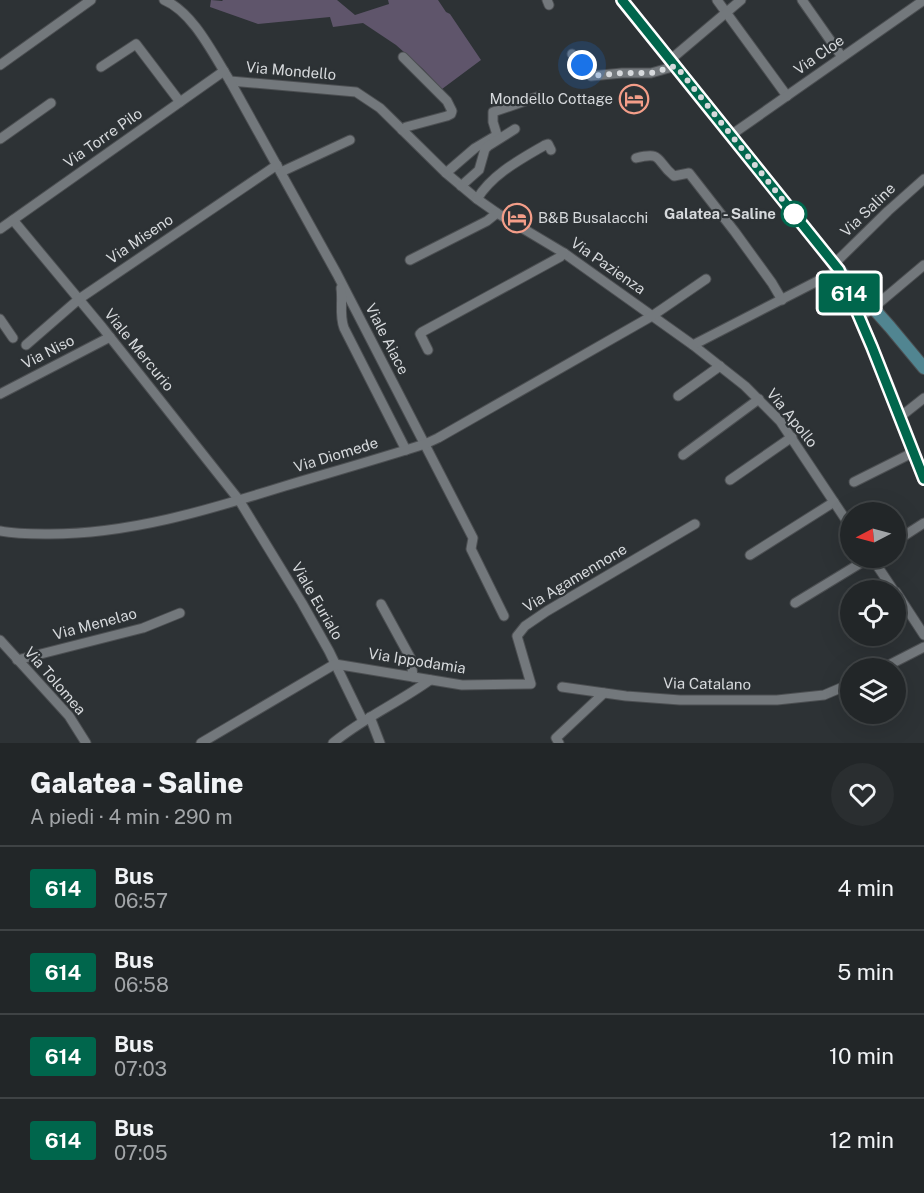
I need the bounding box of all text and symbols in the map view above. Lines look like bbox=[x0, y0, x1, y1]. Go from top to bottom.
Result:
street label: Via Cloe bbox=[790, 31, 847, 78]
your location bbox=[567, 50, 597, 80]
street label: Via Mondello bbox=[245, 58, 337, 83]
hotel icon: Mondello Cottage bbox=[618, 83, 650, 115]
place label: Mondello Cottage bbox=[490, 90, 613, 107]
street label: Via Torre Pilo bbox=[60, 104, 145, 171]
street label: Via Saline bbox=[837, 179, 899, 240]
marker: Galatea - Saline bbox=[781, 201, 807, 227]
hotel icon: B&B Busalacchi bbox=[501, 202, 533, 234]
place label: Galatea - Saline bbox=[664, 205, 776, 222]
place label: B&B Busalacchi bbox=[538, 209, 648, 226]
street label: Via Miseno bbox=[103, 210, 176, 267]
street label: Via Pazienza bbox=[568, 234, 649, 298]
line badge: 614 bbox=[814, 274, 884, 312]
text: 614 bbox=[831, 281, 867, 306]
street label: Viale Aiace bbox=[362, 300, 413, 377]
street label: Viale Mercurio bbox=[101, 305, 178, 394]
street label: Via Niso bbox=[19, 331, 77, 372]
street label: Via Apollo bbox=[764, 385, 821, 451]
street label: Via Diomede bbox=[292, 434, 380, 475]
north arrow bbox=[840, 502, 906, 568]
map controls bbox=[840, 502, 906, 724]
street label: Via Agamennone bbox=[520, 540, 630, 615]
street label: Viale Eurialo bbox=[288, 559, 347, 643]
button: locate bbox=[840, 580, 906, 646]
street label: Via Menelao bbox=[51, 604, 139, 643]
street label: Via Tolomea bbox=[21, 643, 89, 718]
street label: Via Ippodamia bbox=[367, 644, 467, 677]
button: layers bbox=[840, 658, 906, 724]
street label: Via Catalano bbox=[663, 674, 751, 693]
button: heart bbox=[831, 763, 894, 826]
text: Galatea - Saline bbox=[30, 766, 244, 799]
text: A piedi · 4 min · 290 m bbox=[30, 805, 233, 829]
text: Bus bbox=[114, 863, 154, 889]
text: 4 min bbox=[838, 875, 894, 901]
text: 614 bbox=[45, 876, 81, 901]
text: 06:57 bbox=[114, 889, 168, 913]
text: Bus bbox=[114, 947, 154, 973]
text: 5 min bbox=[837, 959, 894, 985]
text: 614 bbox=[45, 960, 81, 985]
text: 06:58 bbox=[114, 973, 169, 997]
text: Bus bbox=[114, 1031, 154, 1057]
text: 10 min bbox=[829, 1043, 894, 1069]
text: 614 bbox=[45, 1044, 81, 1069]
text: 07:03 bbox=[114, 1057, 167, 1081]
text: Bus bbox=[114, 1115, 154, 1141]
text: 12 min bbox=[829, 1127, 894, 1153]
text: 614 bbox=[45, 1128, 81, 1153]
text: 07:05 bbox=[114, 1141, 167, 1165]

